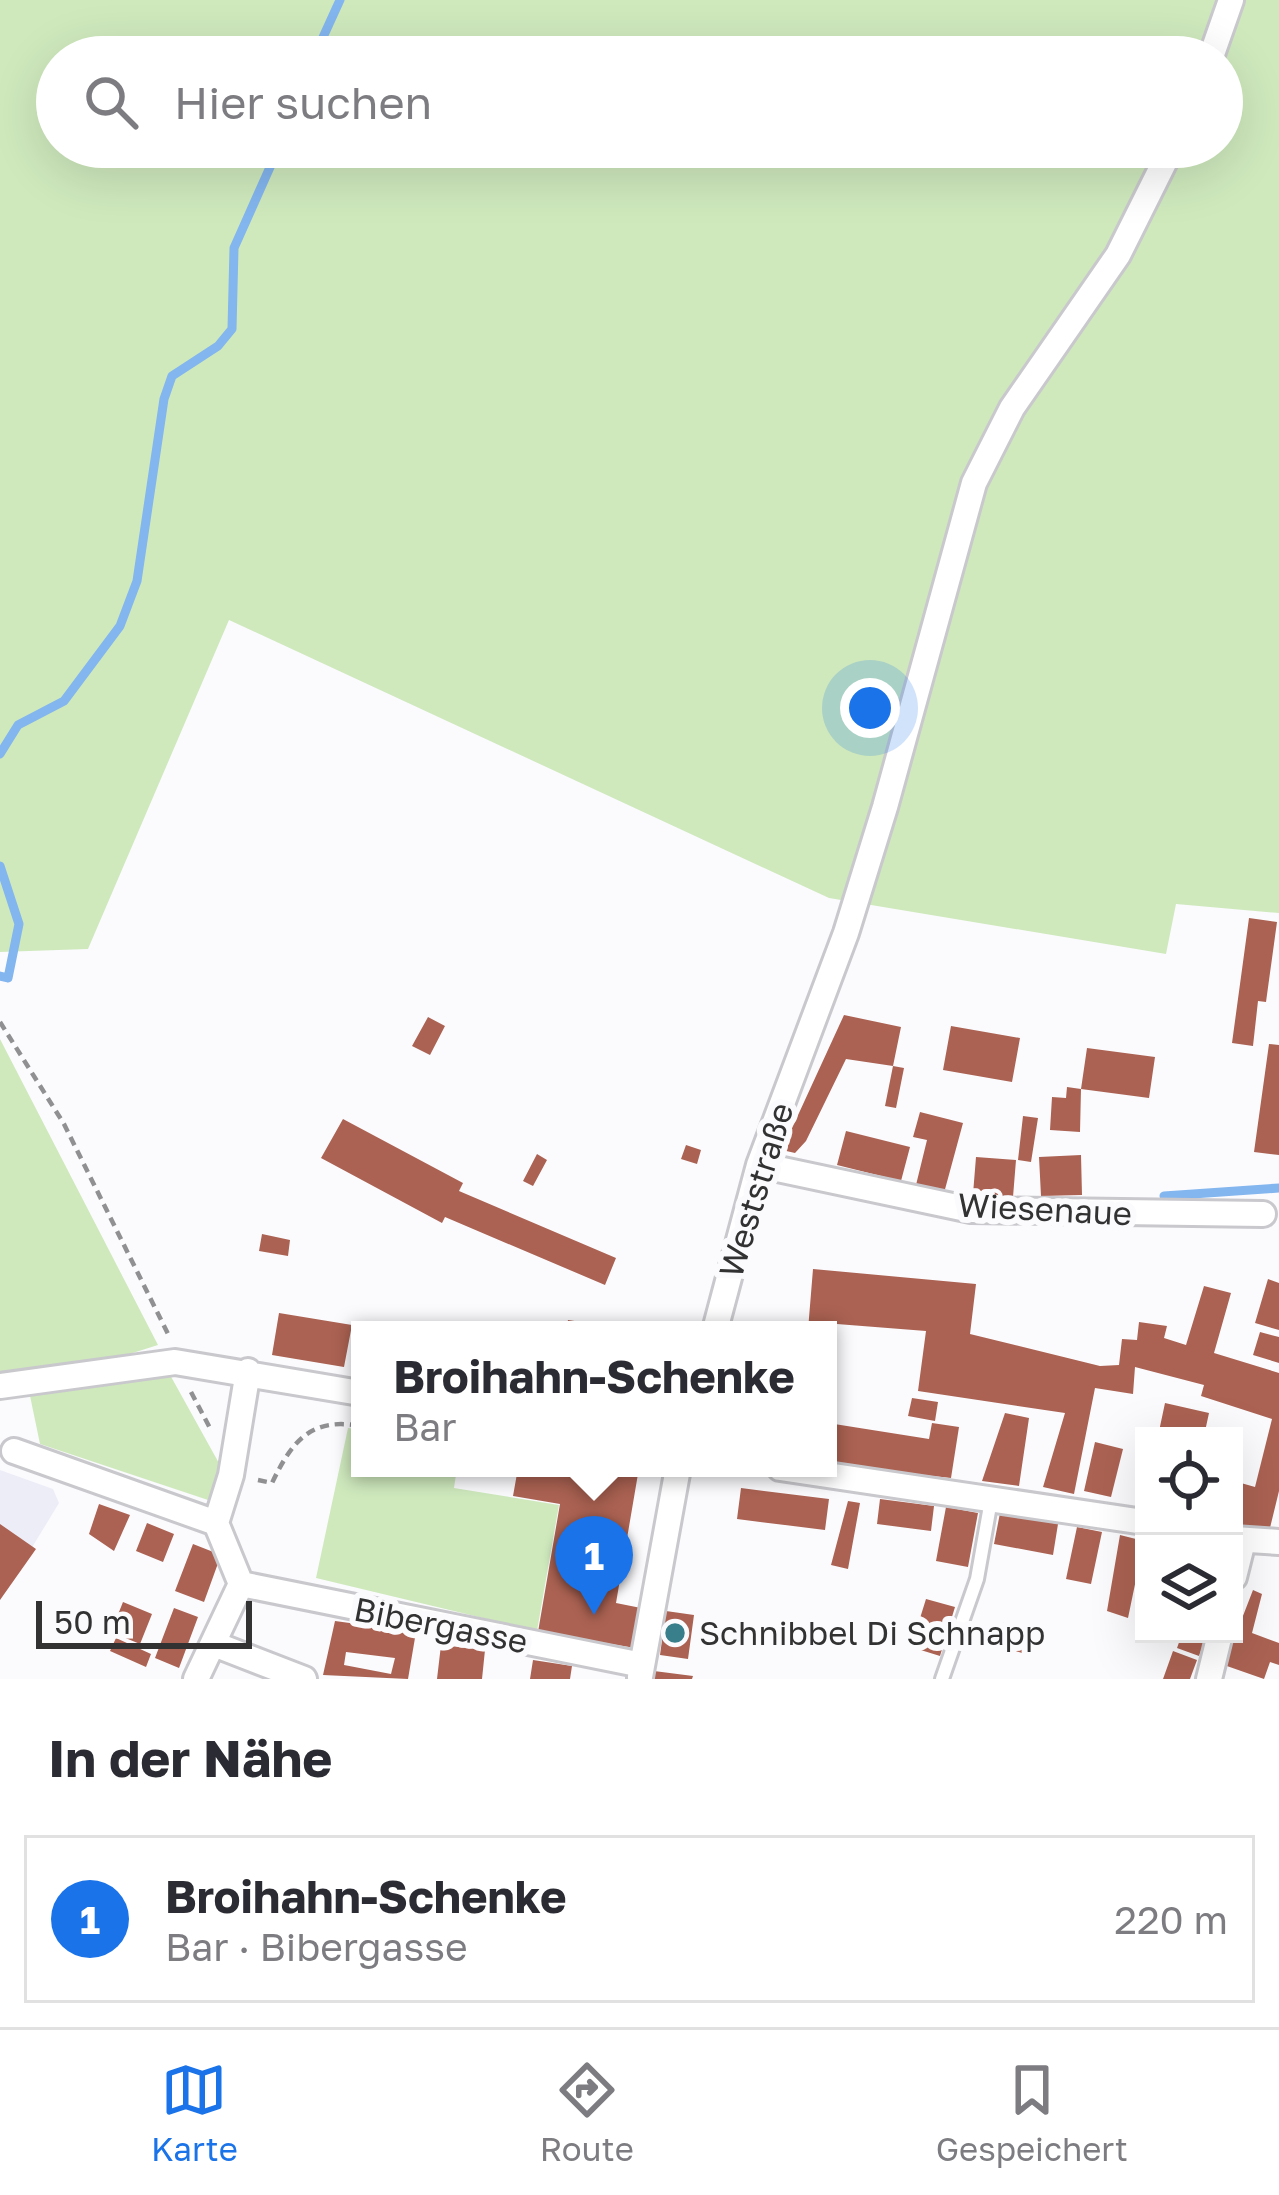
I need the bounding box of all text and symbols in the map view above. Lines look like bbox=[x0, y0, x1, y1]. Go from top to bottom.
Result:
search box bbox=[36, 36, 1243, 168]
icon: search bbox=[78, 69, 144, 135]
text: Hier suchen bbox=[174, 75, 432, 129]
your location bbox=[840, 678, 900, 738]
street label: Weststraße bbox=[711, 1098, 801, 1282]
street label: Wiesenaue bbox=[957, 1184, 1133, 1233]
popup bbox=[351, 1321, 837, 1477]
text: Broihahn-Schenke bbox=[393, 1349, 795, 1403]
text: Bar bbox=[393, 1403, 457, 1450]
map controls bbox=[1135, 1427, 1243, 1643]
button: locate bbox=[1135, 1427, 1243, 1535]
pin: 1 bbox=[555, 1516, 633, 1615]
button: layers bbox=[1135, 1535, 1243, 1643]
street label: Bibergasse bbox=[351, 1589, 531, 1660]
scale bar bbox=[36, 1595, 252, 1648]
text: 50 m bbox=[54, 1602, 131, 1641]
place label: Schnibbel Di Schnapp bbox=[699, 1613, 1045, 1652]
marker: Schnibbel Di Schnapp bbox=[662, 1620, 688, 1646]
text: In der Nähe bbox=[48, 1727, 332, 1788]
text: Broihahn-Schenke bbox=[165, 1869, 567, 1923]
text: 1 bbox=[80, 1896, 100, 1943]
text: 220 m bbox=[1114, 1896, 1228, 1943]
text: Bar · Bibergasse bbox=[165, 1923, 468, 1970]
tab: Karte bbox=[151, 2057, 238, 2168]
tab: Route bbox=[540, 2057, 634, 2168]
tab: Gespeichert bbox=[936, 2057, 1128, 2168]

